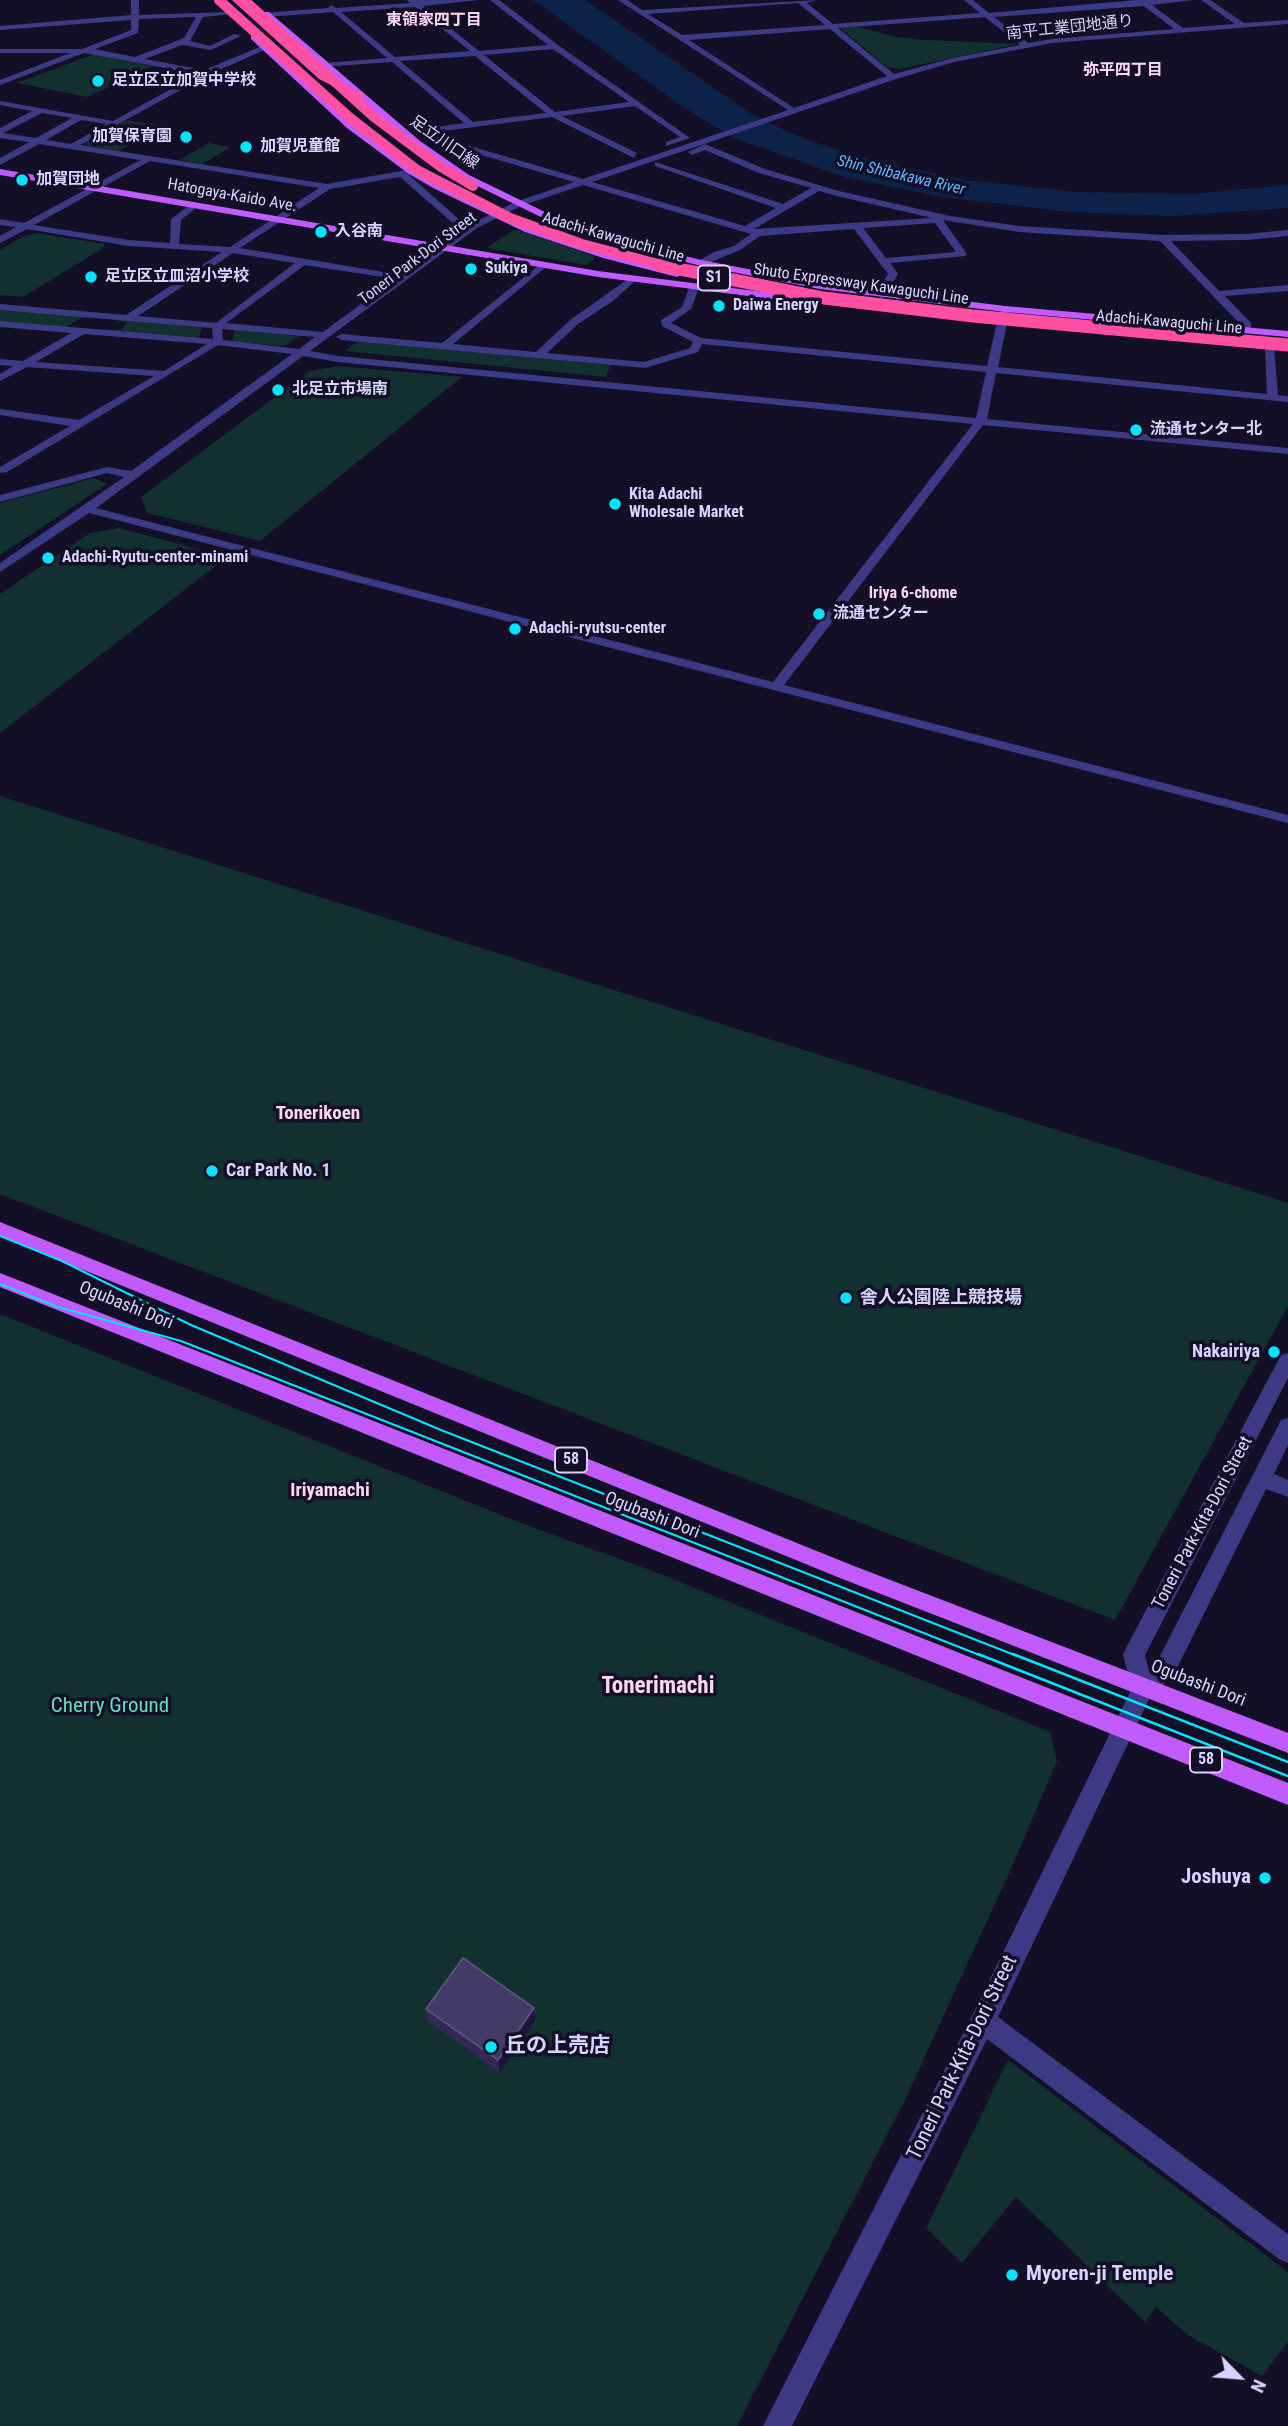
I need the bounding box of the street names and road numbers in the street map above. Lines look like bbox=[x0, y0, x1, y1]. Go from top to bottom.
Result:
street label: 南平工業団地通り bbox=[1005, 12, 1135, 44]
street label: 足立川口線 bbox=[406, 112, 482, 174]
street label: Hatogaya-Kaido Ave. bbox=[166, 175, 298, 217]
street label: Toneri Park-Dori Street bbox=[355, 208, 481, 310]
street label: Adachi-Kawaguchi Line bbox=[540, 209, 686, 267]
street label: Shuto Expressway Kawaguchi Line bbox=[752, 260, 970, 310]
road number: S1 bbox=[698, 266, 730, 290]
street label: Adachi-Kawaguchi Line bbox=[1095, 307, 1243, 339]
street label: Ogubashi Dori bbox=[76, 1277, 176, 1335]
street label: Toneri Park-Kita-Dori Street bbox=[1148, 1433, 1258, 1613]
road number: 58 bbox=[555, 1448, 587, 1472]
street label: Ogubashi Dori bbox=[601, 1488, 703, 1544]
street label: Ogubashi Dori bbox=[1147, 1656, 1249, 1712]
road number: 58 bbox=[1190, 1748, 1222, 1772]
street label: Toneri Park-Kita-Dori Street bbox=[902, 1951, 1024, 2165]

